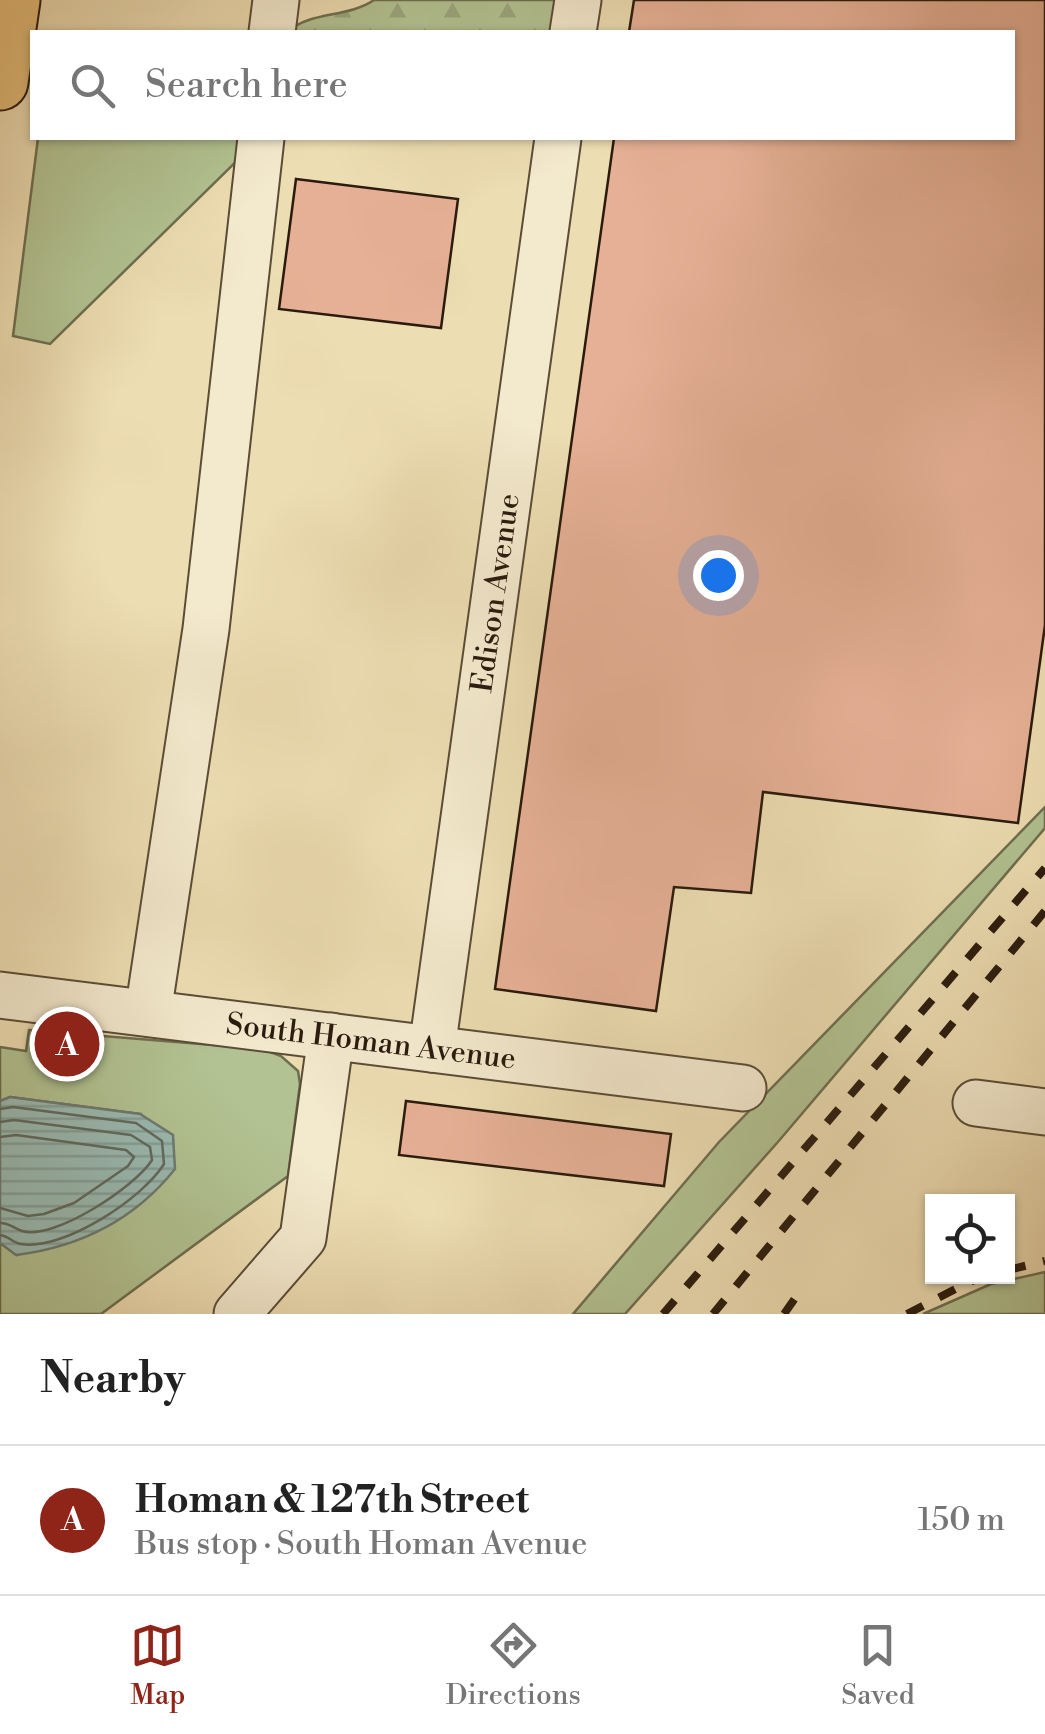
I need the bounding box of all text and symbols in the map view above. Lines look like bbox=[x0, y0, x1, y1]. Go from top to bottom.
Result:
search box bbox=[30, 30, 1015, 140]
icon: search bbox=[65, 58, 120, 113]
text: Search here bbox=[145, 62, 348, 109]
street label: Edison Avenue bbox=[463, 491, 529, 695]
your location bbox=[693, 550, 744, 601]
street label: South Homan Avenue bbox=[224, 1005, 518, 1079]
pin: A bbox=[34, 1006, 100, 1082]
map controls bbox=[925, 1194, 1015, 1284]
button: locate bbox=[925, 1194, 1015, 1284]
text: Nearby bbox=[40, 1353, 185, 1406]
text: Homan & 127th Street bbox=[135, 1477, 529, 1524]
text: A bbox=[61, 1500, 84, 1540]
text: 150 m bbox=[918, 1500, 1005, 1540]
text: Bus stop · South Homan Avenue bbox=[135, 1524, 587, 1564]
tab: Map bbox=[130, 1618, 185, 1713]
tab: Directions bbox=[446, 1618, 581, 1713]
tab: Saved bbox=[841, 1618, 915, 1713]

